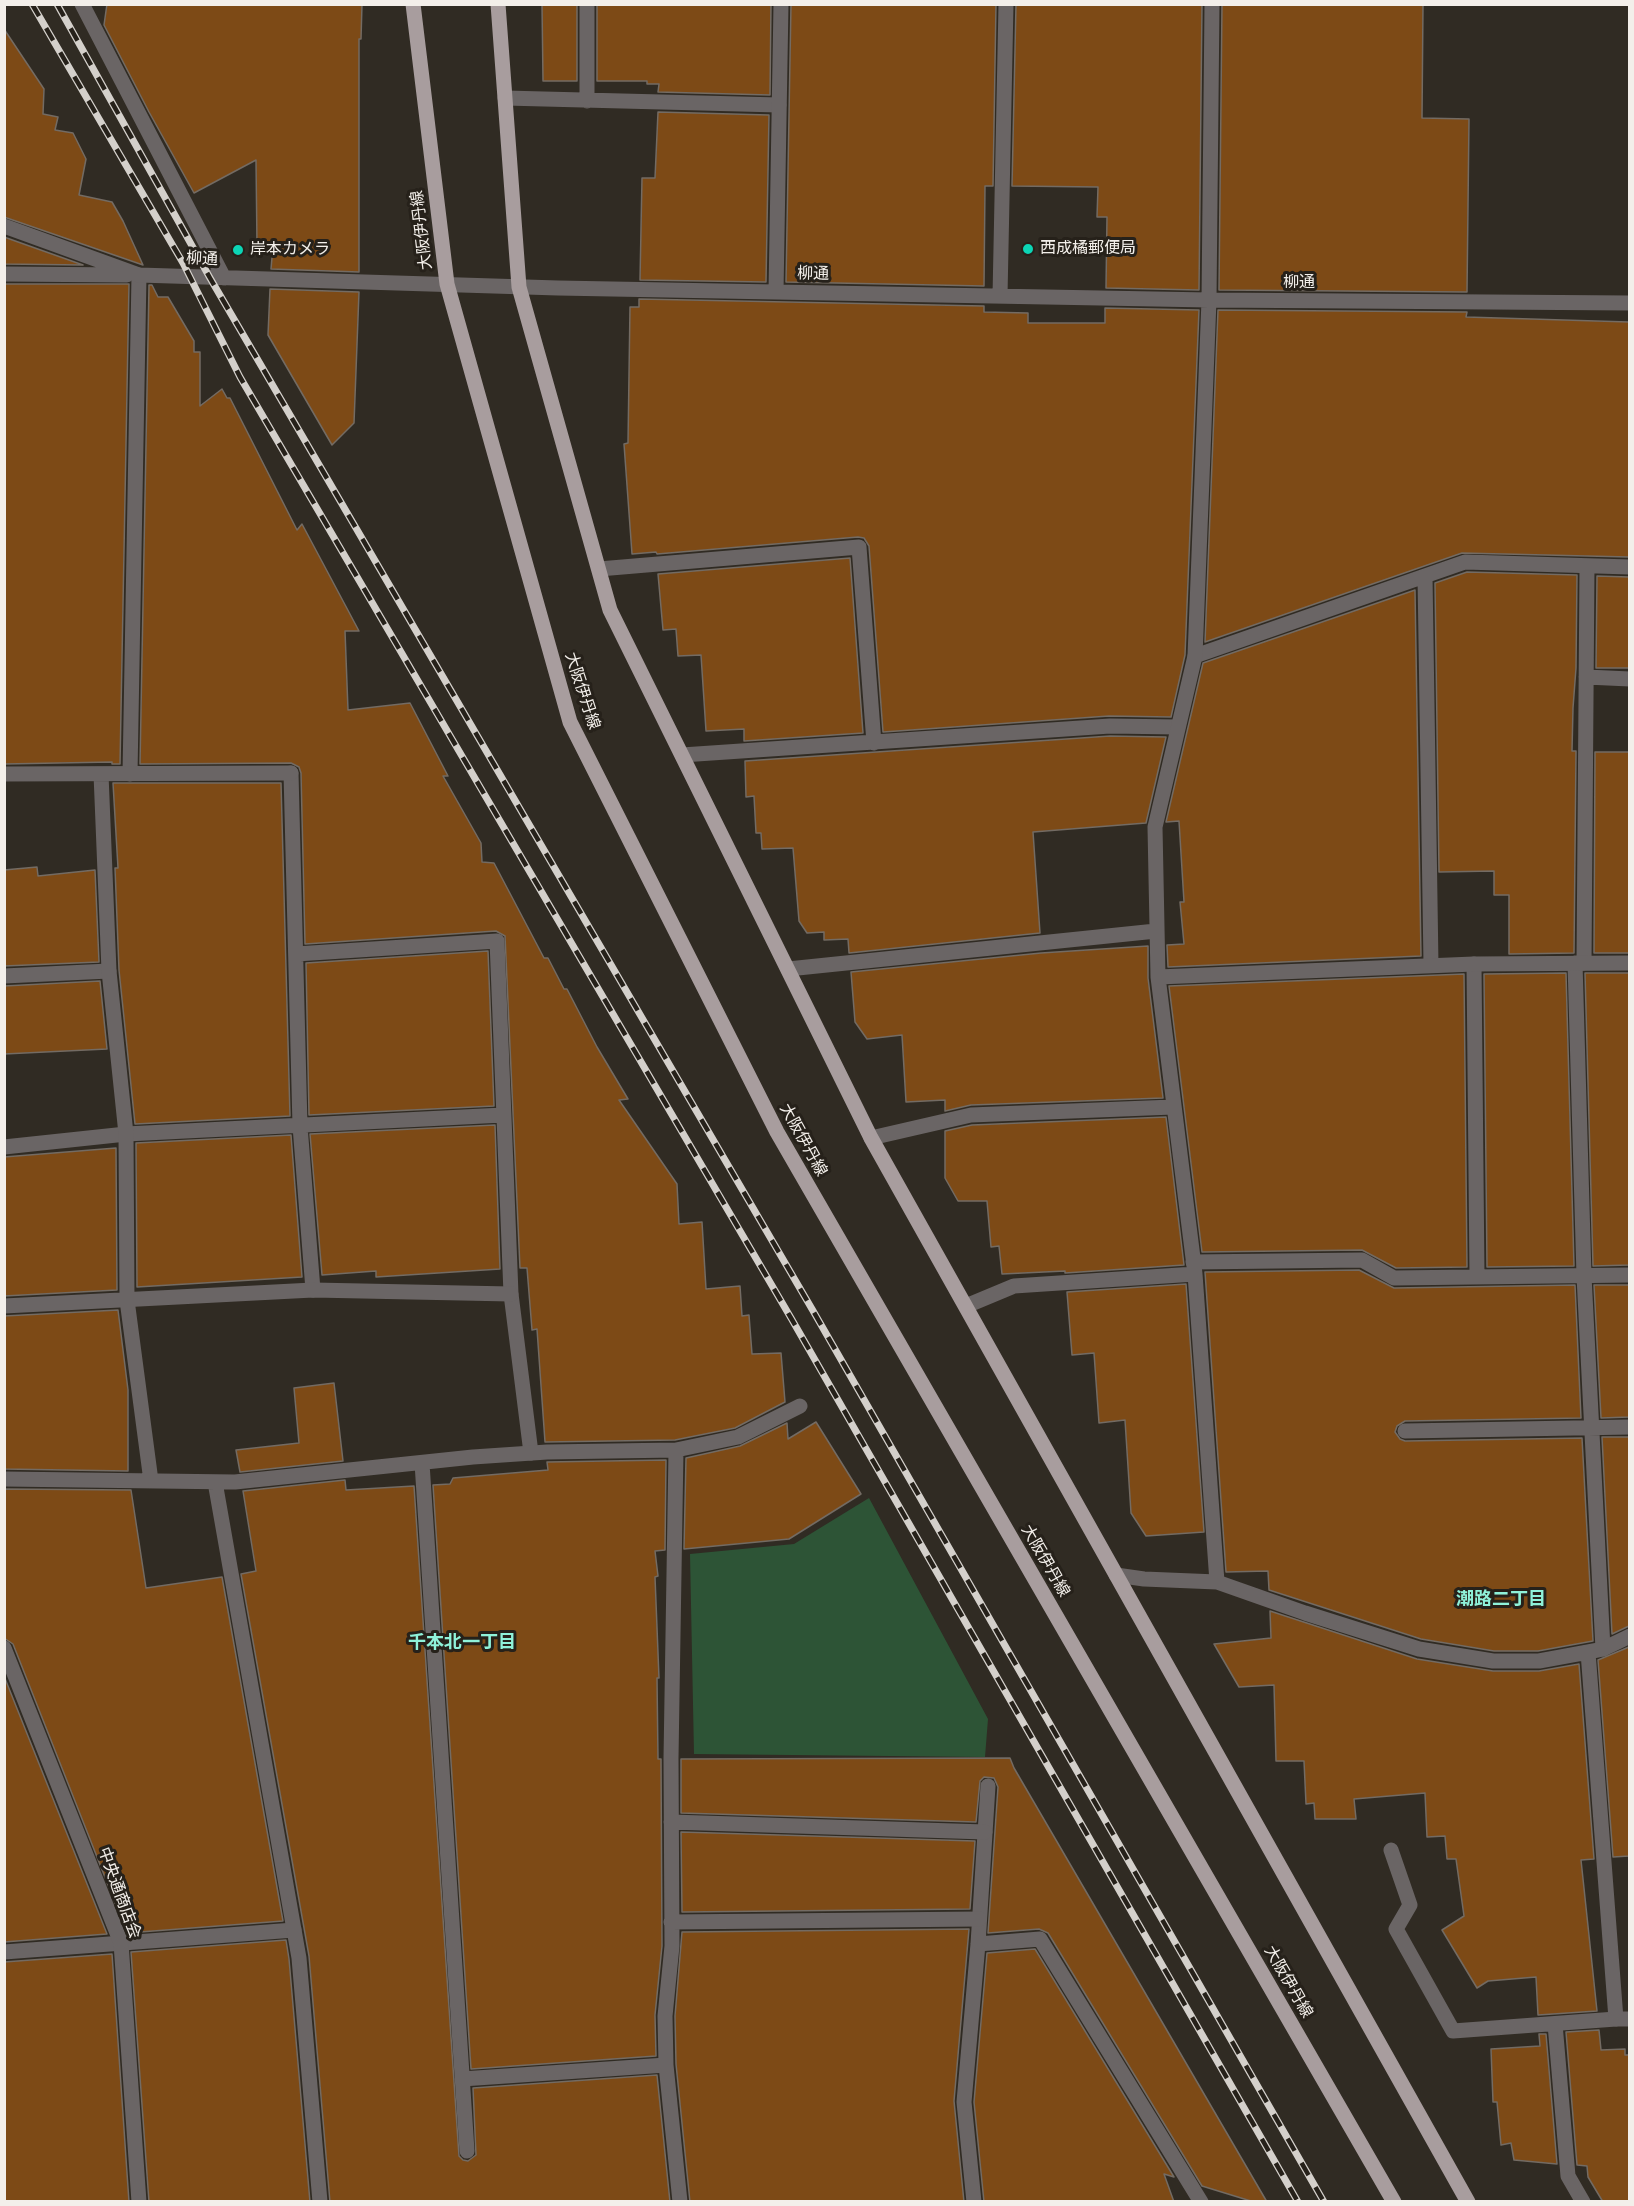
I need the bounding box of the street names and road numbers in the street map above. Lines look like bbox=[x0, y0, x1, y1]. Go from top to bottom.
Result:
street label: 大阪伊丹線 bbox=[408, 189, 436, 271]
street label: 柳通 bbox=[186, 249, 218, 269]
street label: 柳通 bbox=[797, 264, 829, 284]
street label: 柳通 bbox=[1283, 273, 1315, 293]
street label: 大阪伊丹線 bbox=[561, 650, 603, 732]
street label: 大阪伊丹線 bbox=[775, 1100, 831, 1180]
street label: 大阪伊丹線 bbox=[1017, 1522, 1073, 1600]
street label: 中央通商店会 bbox=[94, 1845, 144, 1941]
street label: 大阪伊丹線 bbox=[1260, 1943, 1316, 2021]

